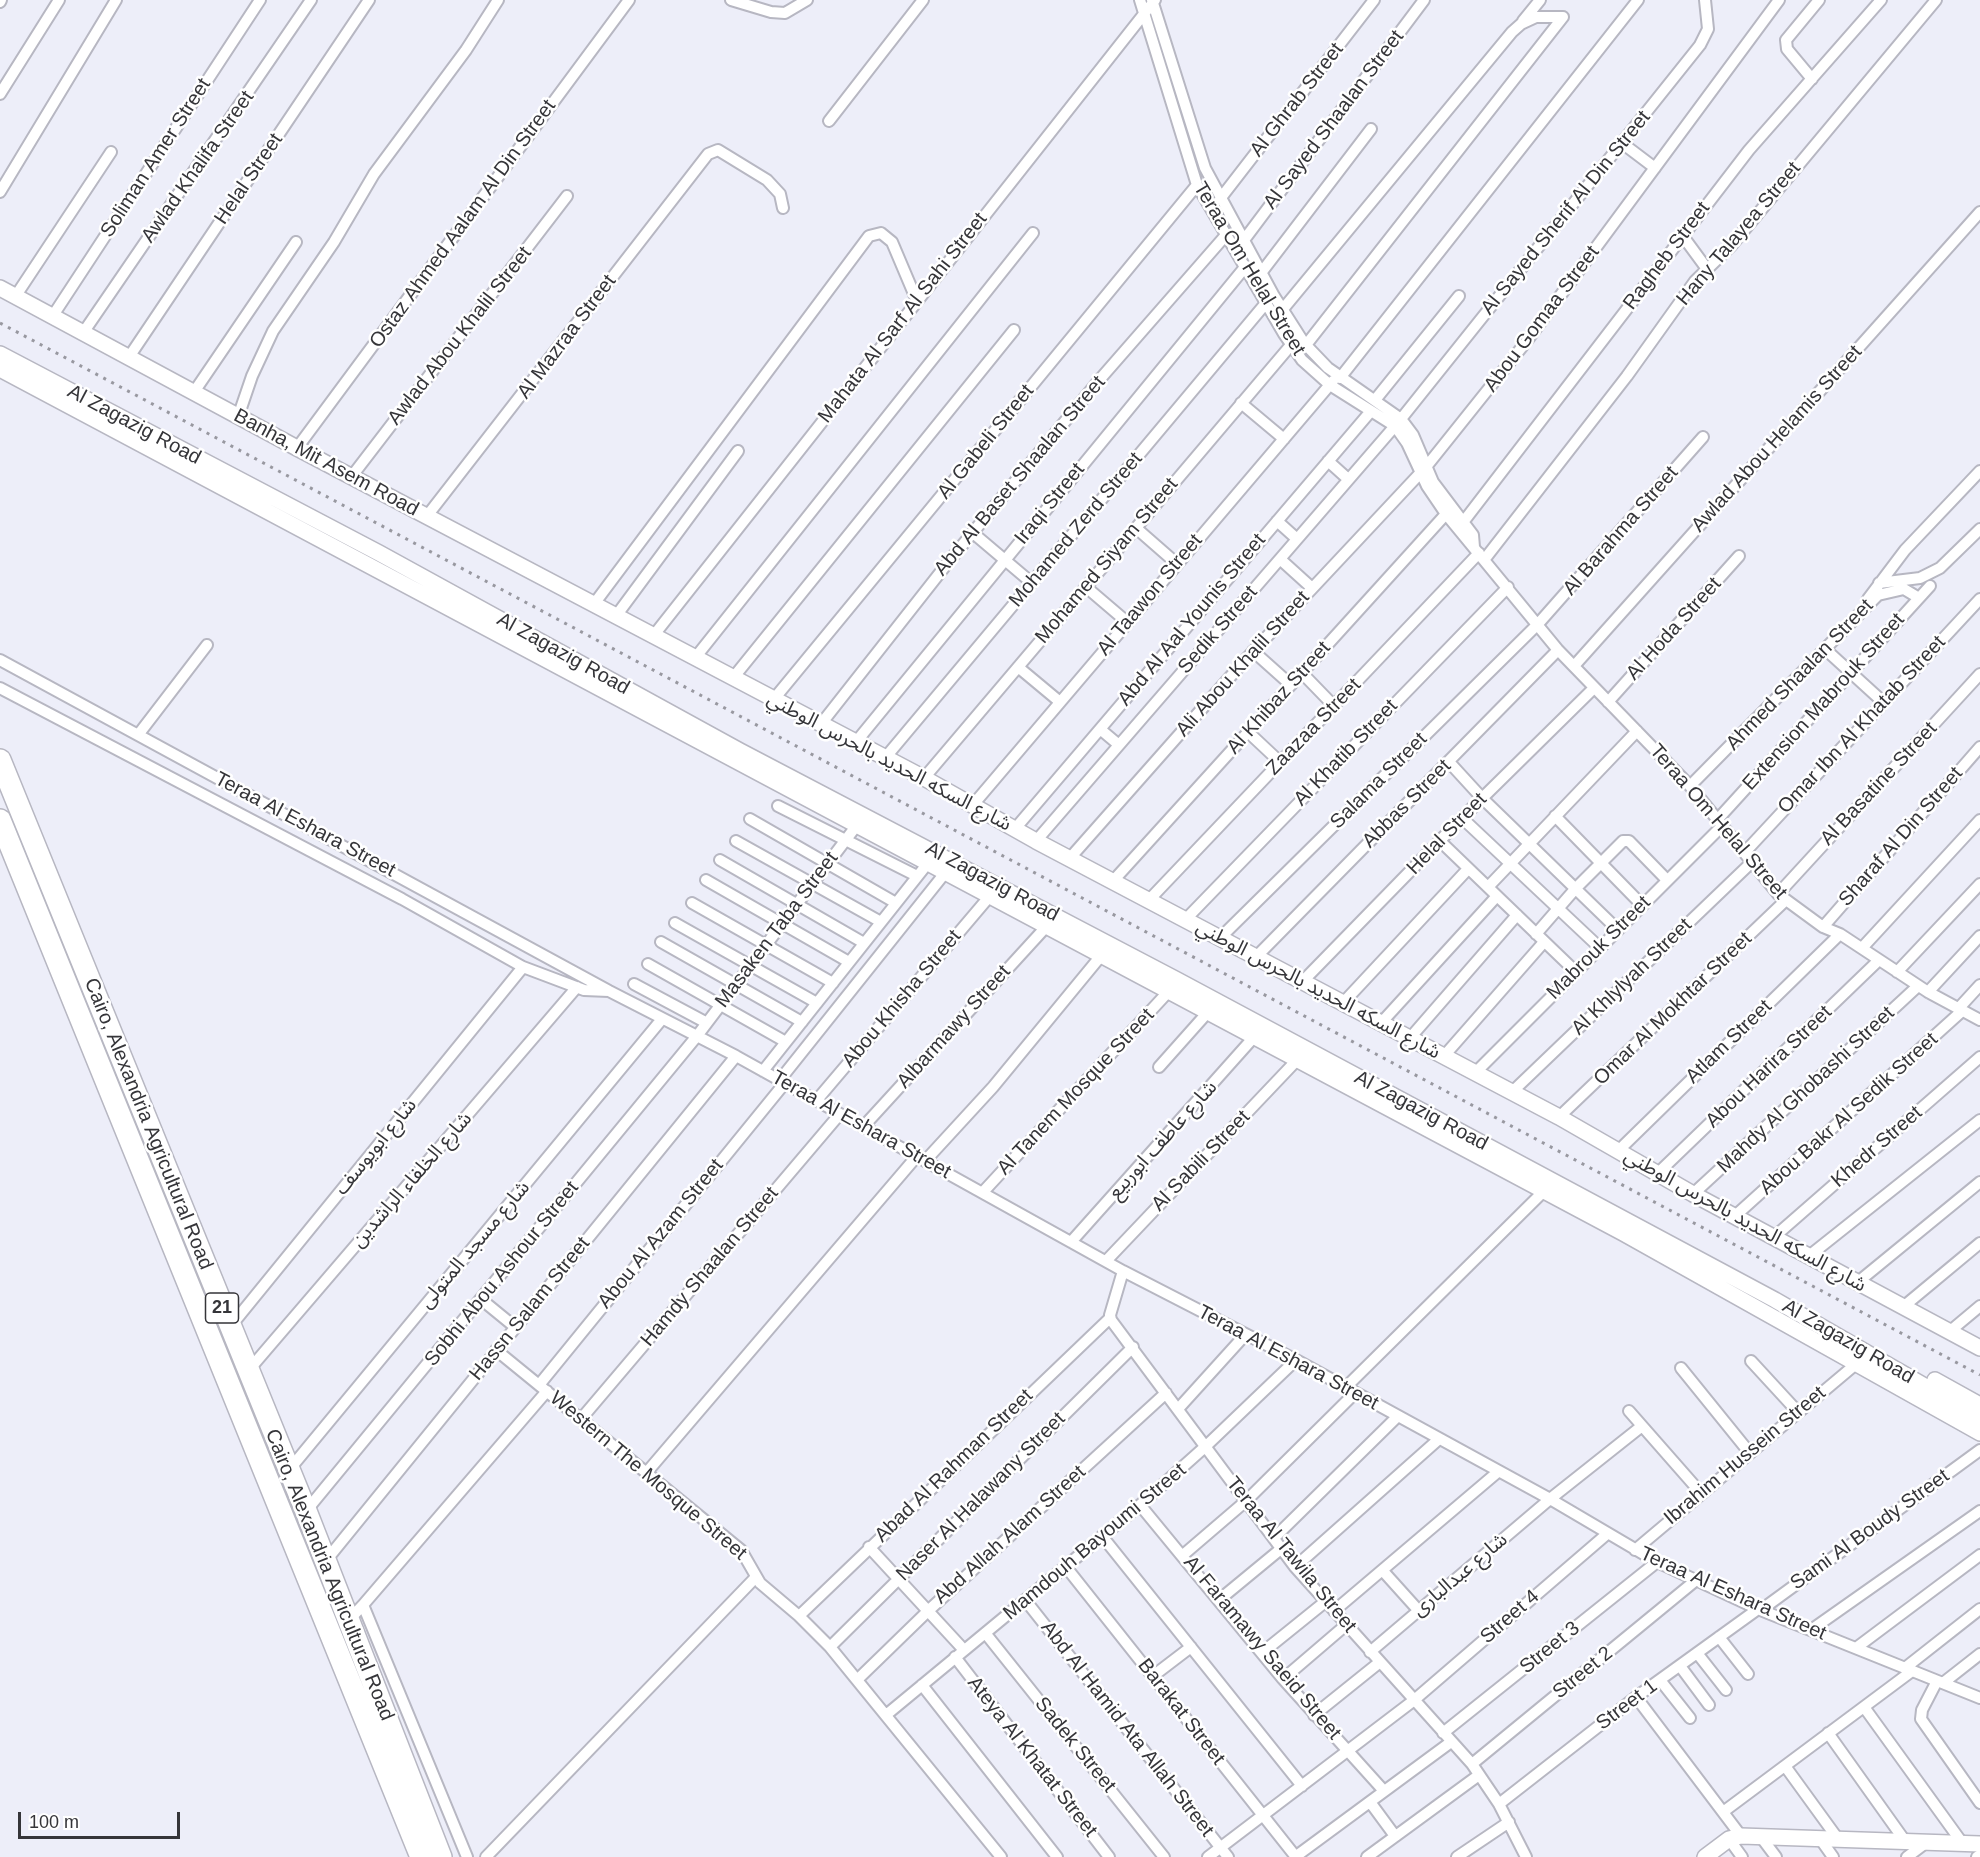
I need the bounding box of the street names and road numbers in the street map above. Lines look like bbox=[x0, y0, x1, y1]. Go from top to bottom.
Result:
street label: Al Sayed Shaalan Street bbox=[1259, 26, 1409, 214]
street label: Al Ghrab Street bbox=[1245, 38, 1349, 162]
street label: Soliman Amer Street bbox=[96, 74, 216, 242]
street label: Awlad Khalifa Street bbox=[137, 87, 259, 247]
street label: Ostaz Ahmed Aalam Al Din Street bbox=[365, 95, 561, 353]
street label: Al Sayed Sherif Al Din Street bbox=[1476, 106, 1656, 320]
street label: Helal Street bbox=[210, 129, 288, 229]
street label: Hany Talayea Street bbox=[1672, 157, 1806, 311]
street label: Teraa Om Helal Street bbox=[1188, 178, 1310, 360]
street label: Ragheb Street bbox=[1619, 197, 1715, 315]
street label: Mahata Al Sarf Al Sahi Street bbox=[813, 208, 993, 428]
street label: Abou Gomaa Street bbox=[1479, 241, 1605, 397]
street label: Awlad Abou Khalil Street bbox=[383, 242, 537, 430]
street label: Al Mazraa Street bbox=[513, 270, 621, 404]
street label: Awlad Abou Helamis Street bbox=[1687, 341, 1867, 537]
street label: Abd Al Baset Shaalan Street bbox=[929, 371, 1111, 581]
street label: Al Zagazig Road bbox=[63, 380, 205, 470]
street label: Al Gabeli Street bbox=[933, 380, 1039, 504]
street label: Banha, Mit Asem Road bbox=[230, 404, 422, 522]
street label: Mohamed Zerd Street bbox=[1004, 448, 1148, 612]
street label: Iraqi Street bbox=[1010, 458, 1090, 550]
street label: Al Barahma Street bbox=[1558, 461, 1684, 601]
street label: Mohamed Siyam Street bbox=[1031, 473, 1183, 649]
street label: Al Taawon Street bbox=[1092, 529, 1208, 661]
street label: Abd Al Aal Younis Street bbox=[1113, 529, 1271, 711]
street label: Al Hoda Street bbox=[1622, 573, 1726, 685]
street label: Sedik Street bbox=[1173, 581, 1263, 679]
street label: Ali Abou Khalil Street bbox=[1171, 586, 1315, 742]
street label: Ahmed Shaalan Street bbox=[1721, 594, 1879, 756]
street label: Al Zagazig Road bbox=[493, 608, 633, 700]
street label: Extension Mabrouk Street bbox=[1738, 608, 1910, 796]
street label: Omar Ibn Al Khatab Street bbox=[1773, 631, 1951, 819]
street label: Al Khibaz Street bbox=[1222, 637, 1336, 759]
street label: Zaazaa Street bbox=[1262, 673, 1366, 781]
street label: شارع السكه الحديد بالحرس الوطني bbox=[763, 687, 1015, 837]
street label: Al Khatib Street bbox=[1289, 695, 1403, 811]
street label: Al Basatine Street bbox=[1816, 717, 1942, 851]
street label: Salama Street bbox=[1326, 728, 1432, 834]
street label: Teraa Om Helal Street bbox=[1644, 739, 1792, 905]
street label: Abbas Street bbox=[1358, 755, 1456, 853]
street label: Sharaf Al Din Street bbox=[1834, 762, 1968, 912]
street label: Teraa Al Eshara Street bbox=[211, 767, 399, 883]
street label: Helal Street bbox=[1402, 788, 1492, 880]
street label: Al Zagazig Road bbox=[921, 837, 1063, 927]
street label: Masaken Taba Street bbox=[711, 847, 843, 1013]
street label: Mabrouk Street bbox=[1542, 891, 1656, 1005]
street label: Al Khlylyah Street bbox=[1567, 914, 1697, 1040]
street label: شارع السكه الحديد بالحرس الوطني bbox=[1192, 915, 1444, 1065]
street label: Abou Khisha Street bbox=[837, 925, 967, 1073]
street label: Omar Al Mokhtar Street bbox=[1589, 927, 1757, 1091]
street label: Albarmawy Street bbox=[892, 960, 1016, 1094]
street label: Cairo, Alexandria Agricultural Road bbox=[78, 975, 218, 1273]
street label: Atlam Street bbox=[1681, 995, 1777, 1089]
street label: Abou Harira Street bbox=[1701, 1001, 1837, 1133]
street label: Mahdy Al Ghobashi Street bbox=[1712, 1002, 1900, 1178]
street label: Al Tanem Mosque Street bbox=[993, 1004, 1159, 1180]
street label: Abou Bakr Al Sedik Street bbox=[1755, 1028, 1943, 1200]
street label: Teraa Al Eshara Street bbox=[767, 1066, 955, 1184]
street label: Al Zagazig Road bbox=[1350, 1066, 1492, 1156]
street label: شارع عاطف ابوربيع bbox=[1103, 1076, 1223, 1204]
street label: شارع ابويوسف bbox=[330, 1094, 422, 1200]
street label: Khedr Street bbox=[1827, 1101, 1927, 1193]
street label: Al Sabili Street bbox=[1147, 1105, 1255, 1217]
street label: شارع الخلفاء الراشدين bbox=[347, 1107, 477, 1253]
street label: شارع السكه الحديد بالحرس الوطني bbox=[1620, 1144, 1870, 1298]
street label: Abou Al Azam Street bbox=[593, 1154, 729, 1314]
street label: شارع مسجد المتولى bbox=[415, 1176, 535, 1314]
street label: Sobhi Abou Ashour Street bbox=[420, 1177, 584, 1371]
street label: Hamdy Shaalan Street bbox=[636, 1182, 784, 1352]
street label: Hassn Salam Street bbox=[465, 1232, 595, 1386]
road number: 21 bbox=[206, 1293, 238, 1323]
street label: Al Zagazig Road bbox=[1778, 1295, 1918, 1389]
street label: Teraa Al Eshara Street bbox=[1194, 1300, 1382, 1416]
street label: Ibrahim Hussein Street bbox=[1659, 1381, 1831, 1531]
street label: Abad Al Rahman Street bbox=[870, 1384, 1038, 1548]
street label: Western The Mosque Street bbox=[545, 1387, 751, 1565]
street label: Naser Al Halawany Street bbox=[892, 1408, 1070, 1586]
street label: Cairo, Alexandria Agricultural Road bbox=[259, 1426, 399, 1724]
street label: Mamdouh Bayoumi Street bbox=[999, 1458, 1191, 1626]
street label: Abd Allah Alam Street bbox=[929, 1461, 1091, 1609]
street label: Sami Al Boudy Street bbox=[1786, 1464, 1954, 1596]
street label: Teraa Al Tawila Street bbox=[1221, 1472, 1361, 1638]
street label: شارع عبدالبارى bbox=[1407, 1528, 1513, 1622]
street label: Teraa Al Eshara Street bbox=[1636, 1542, 1830, 1646]
street label: Al Faramawy Saeid Street bbox=[1178, 1551, 1346, 1745]
street label: Street 4 bbox=[1476, 1585, 1544, 1649]
street label: Abd Al Hamid Ata Allah Street bbox=[1035, 1616, 1219, 1842]
street label: Street 3 bbox=[1515, 1617, 1585, 1679]
street label: Street 2 bbox=[1548, 1642, 1618, 1704]
street label: Barakat Street bbox=[1132, 1654, 1230, 1770]
street label: Ateya Al Khatat Street bbox=[962, 1672, 1102, 1842]
street label: Street 1 bbox=[1592, 1674, 1662, 1736]
street label: Sadek Street bbox=[1029, 1693, 1121, 1797]

